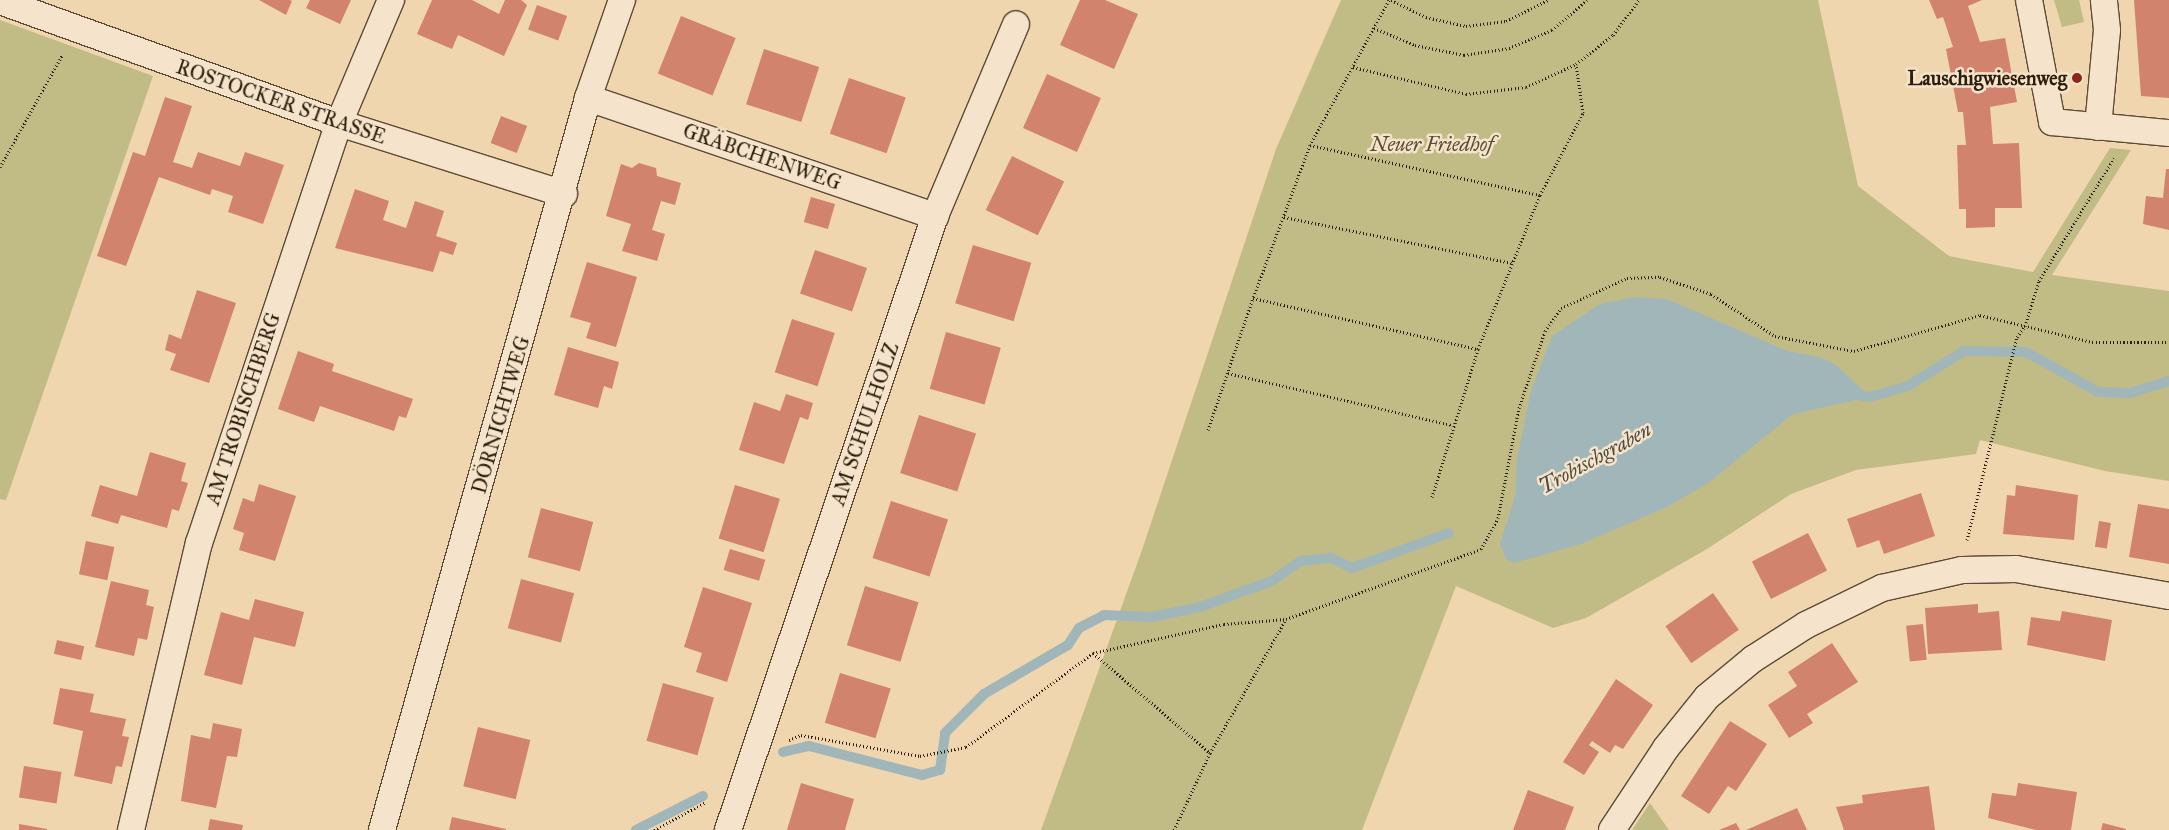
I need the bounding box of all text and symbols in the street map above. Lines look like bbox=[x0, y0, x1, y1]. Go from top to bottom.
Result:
street label: ROSTOCKER STRASSE bbox=[173, 55, 389, 149]
place label: Lauschigwiesenweg bbox=[1908, 66, 2067, 90]
marker: Lauschigwiesenweg bbox=[2071, 72, 2083, 84]
street label: GRÄBCHENWEG bbox=[680, 119, 844, 195]
park label: Neuer Friedhof bbox=[1370, 132, 1494, 156]
street label: AM TROBISCHBERG bbox=[201, 310, 285, 508]
street label: DÖRNICHTWEG bbox=[467, 333, 535, 497]
street label: AM SCHULHOLZ bbox=[826, 339, 904, 509]
water label: Trobischgraben bbox=[1534, 417, 1656, 499]

